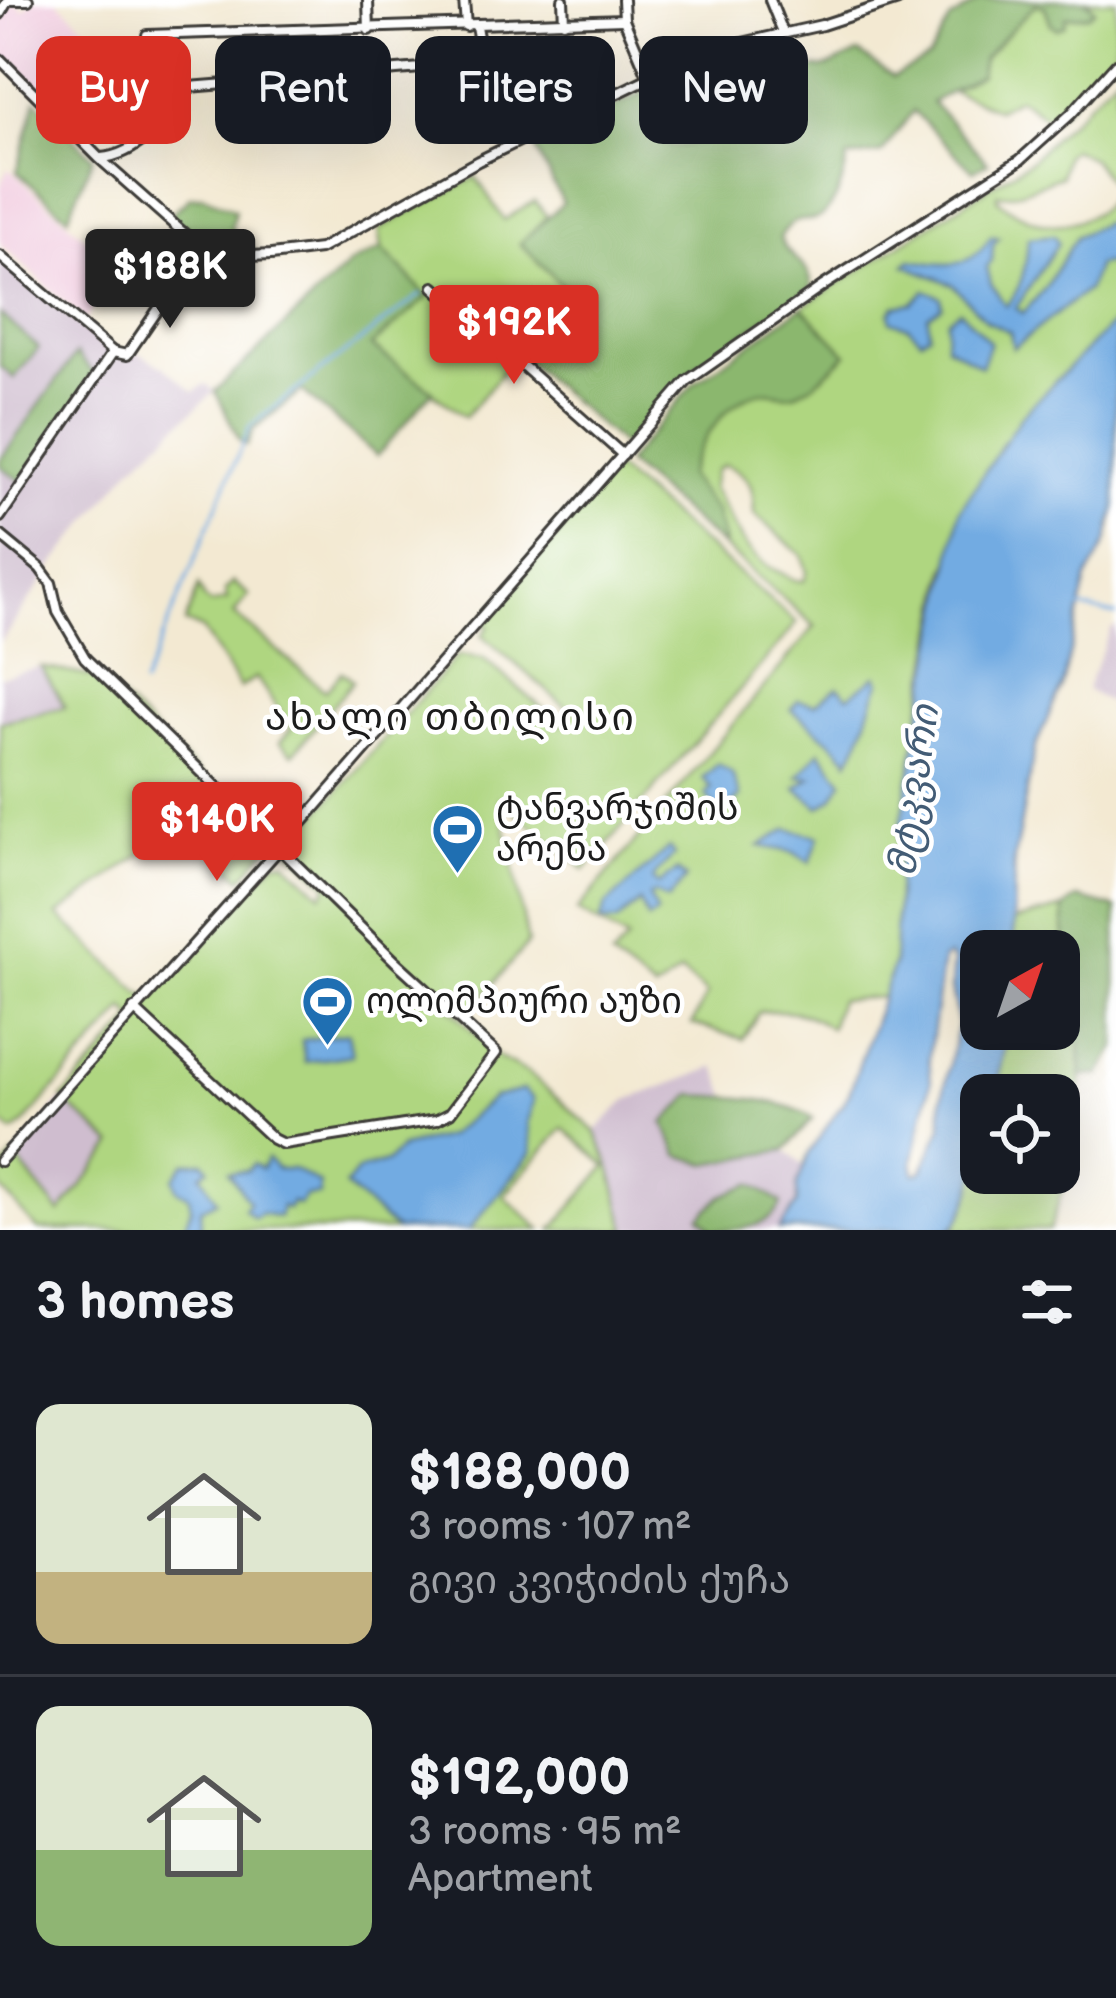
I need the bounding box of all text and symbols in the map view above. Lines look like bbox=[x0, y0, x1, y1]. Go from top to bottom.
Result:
chip: Buy bbox=[36, 36, 191, 144]
chip: Rent bbox=[215, 36, 391, 144]
chip: Filters bbox=[415, 36, 615, 144]
chip: New bbox=[639, 36, 808, 144]
pin: $188K bbox=[86, 229, 254, 331]
text: $188K bbox=[112, 244, 228, 291]
pin: $192K bbox=[430, 285, 598, 387]
text: $192K bbox=[457, 300, 571, 347]
district label: ახალი თბილისი bbox=[265, 695, 637, 742]
water label: მტკვარი bbox=[880, 701, 950, 880]
pin: $140K bbox=[133, 782, 301, 884]
place label: ტანვარჯიშის არენა bbox=[496, 788, 739, 872]
text: $140K bbox=[159, 797, 275, 844]
sports icon: ტანვარჯიშის არენა bbox=[429, 802, 485, 876]
north arrow bbox=[960, 930, 1080, 1050]
map controls bbox=[960, 930, 1080, 1194]
sports icon: ოლიმპიური აუზი bbox=[299, 974, 355, 1048]
place label: ოლიმპიური აუზი bbox=[366, 981, 682, 1024]
button: locate bbox=[960, 1074, 1080, 1194]
icon: filters bbox=[1014, 1269, 1080, 1335]
text: 3 homes bbox=[36, 1272, 234, 1333]
text: $188,000 bbox=[408, 1443, 631, 1504]
icon: home bbox=[132, 1452, 276, 1596]
text: 3 rooms · 107 m² bbox=[408, 1504, 692, 1551]
text: გივი კვიჭიძის ქუჩა bbox=[408, 1558, 790, 1605]
text: $192,000 bbox=[408, 1748, 630, 1809]
icon: home bbox=[132, 1754, 276, 1898]
text: 3 rooms · 95 m² bbox=[408, 1809, 682, 1856]
text: Apartment bbox=[408, 1856, 592, 1903]

